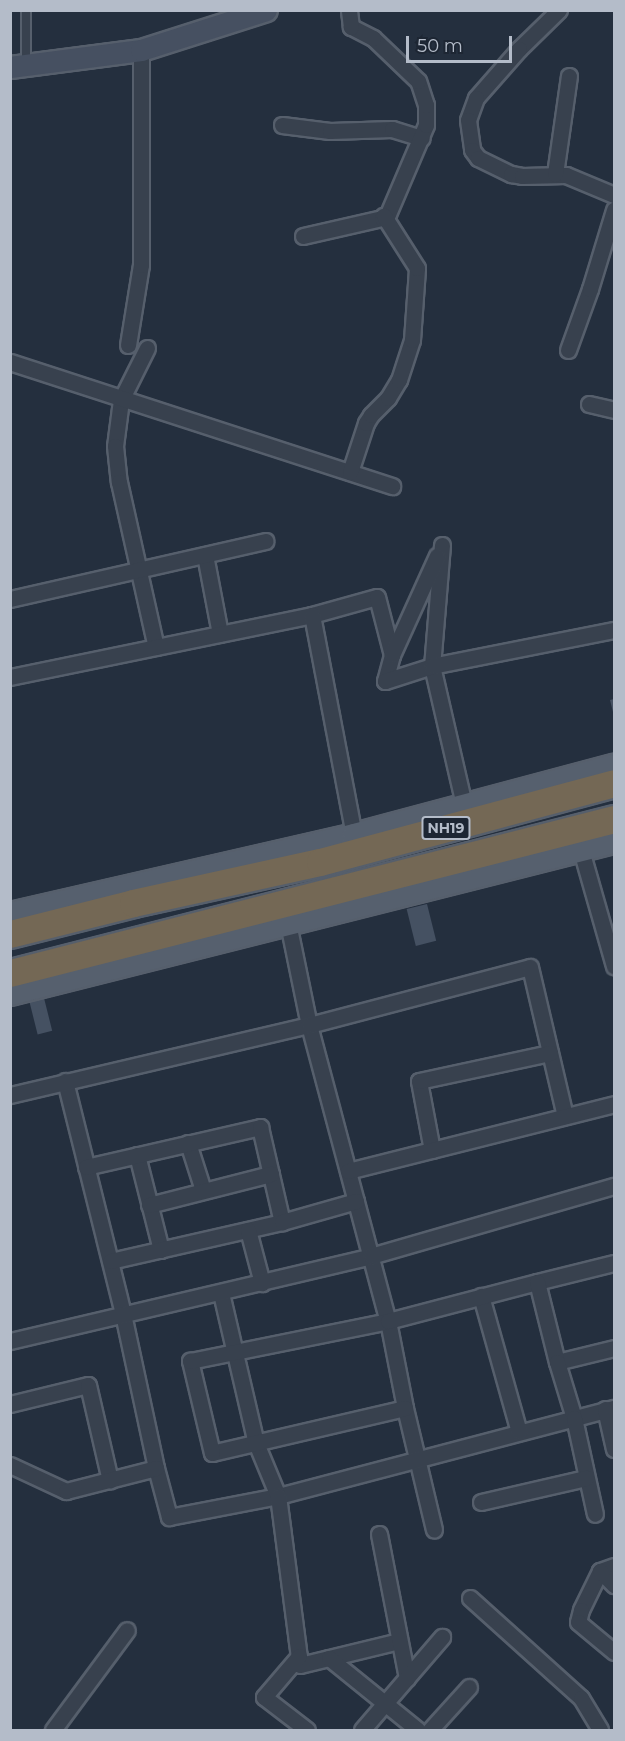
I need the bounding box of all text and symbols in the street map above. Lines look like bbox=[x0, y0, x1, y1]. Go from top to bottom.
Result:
scale bar bbox=[409, 24, 516, 62]
text: 50 m bbox=[417, 35, 463, 57]
road number: NH19 bbox=[420, 817, 472, 839]

